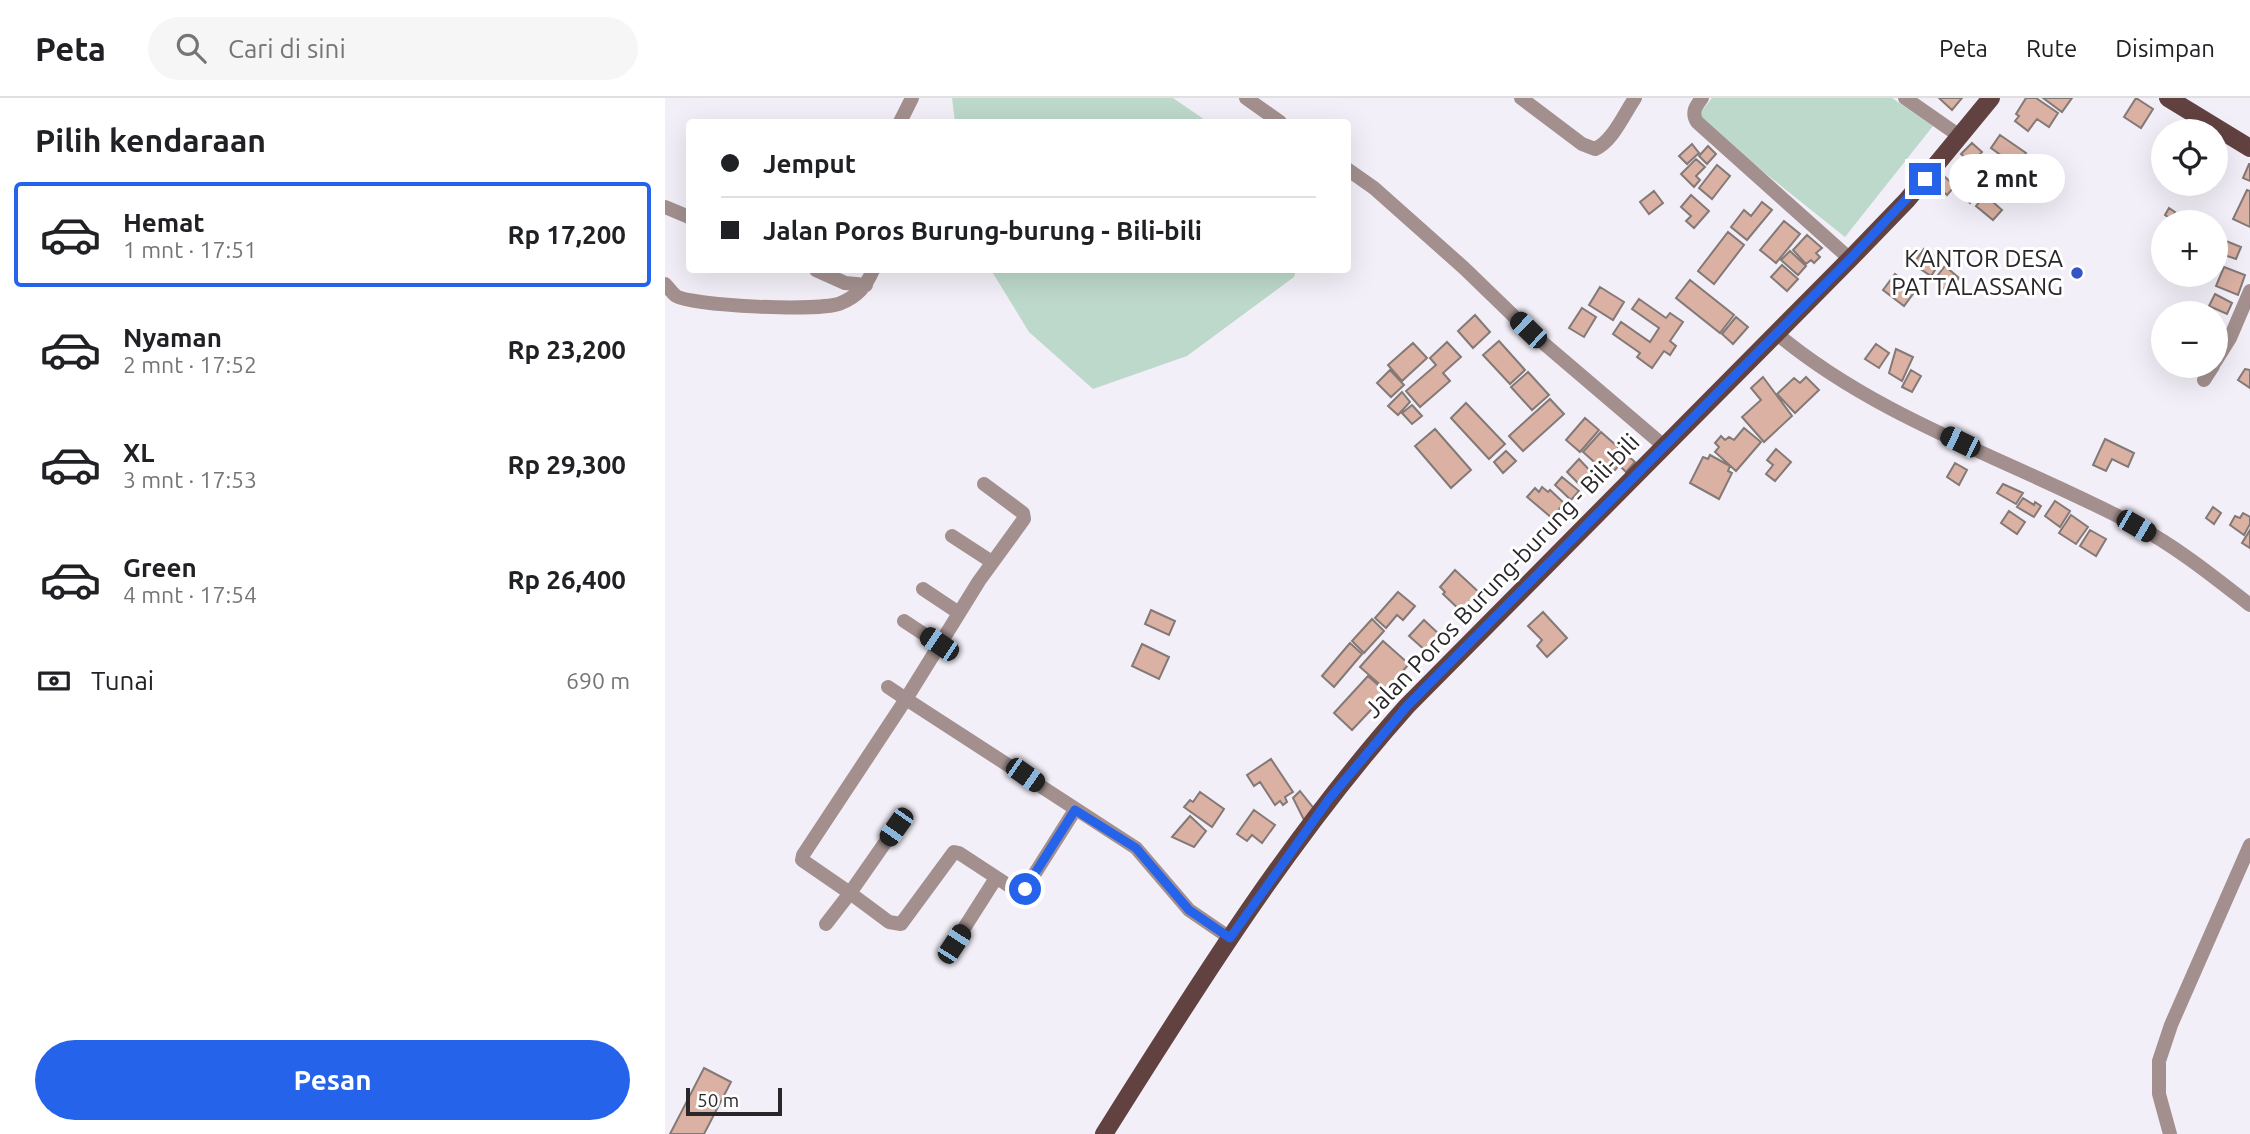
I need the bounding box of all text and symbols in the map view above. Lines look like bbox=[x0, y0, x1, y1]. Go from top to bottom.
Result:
search box bbox=[148, 17, 638, 80]
icon: search bbox=[172, 29, 210, 67]
text: Peta bbox=[35, 30, 106, 67]
text: Cari di sini bbox=[228, 34, 346, 63]
text: Peta bbox=[1939, 35, 1988, 62]
text: Rute bbox=[2026, 35, 2077, 62]
text: Disimpan bbox=[2115, 35, 2215, 62]
map controls bbox=[2151, 119, 2228, 378]
button: locate bbox=[2151, 119, 2228, 196]
text: Pilih kendaraan bbox=[35, 122, 266, 158]
text: Jemput bbox=[763, 149, 856, 178]
callout: 2 mnt bbox=[1949, 154, 2065, 204]
route end bbox=[1909, 163, 1941, 195]
text: 2 mnt bbox=[1976, 166, 2038, 191]
icon: car bbox=[39, 203, 102, 266]
text: Hemat bbox=[123, 208, 205, 237]
button: + bbox=[2151, 210, 2228, 287]
text: Jalan Poros Burung-burung - Bili-bili bbox=[763, 216, 1202, 245]
text: Rp 17,200 bbox=[507, 220, 626, 249]
text: 1 mnt · 17:51 bbox=[123, 237, 257, 262]
place label: KANTOR DESA PATTALASSANG bbox=[1891, 245, 2063, 300]
marker: KANTOR DESA PATTALASSANG bbox=[2069, 265, 2085, 281]
button: − bbox=[2151, 301, 2228, 378]
car bbox=[1506, 308, 1551, 352]
icon: car bbox=[39, 318, 102, 381]
text: Nyaman bbox=[123, 323, 222, 352]
text: Rp 23,200 bbox=[507, 335, 626, 364]
text: 2 mnt · 17:52 bbox=[123, 352, 257, 377]
car bbox=[1937, 423, 1984, 461]
street label: Jalan Poros Burung-burung - Bili-bili bbox=[1359, 428, 1645, 723]
icon: car bbox=[39, 433, 102, 496]
text: XL bbox=[123, 438, 154, 467]
text: Rp 29,300 bbox=[507, 450, 626, 479]
text: 3 mnt · 17:53 bbox=[123, 467, 257, 492]
car bbox=[2113, 506, 2160, 546]
icon: car bbox=[39, 548, 102, 611]
text: Green bbox=[123, 553, 197, 582]
text: Rp 26,400 bbox=[507, 565, 626, 594]
text: 4 mnt · 17:54 bbox=[123, 582, 257, 607]
car bbox=[916, 624, 963, 664]
icon: cash bbox=[35, 662, 73, 700]
text: Tunai bbox=[91, 666, 154, 695]
text: 690 m bbox=[566, 668, 630, 693]
car bbox=[1002, 754, 1049, 796]
car bbox=[876, 804, 917, 850]
route start bbox=[1009, 873, 1041, 905]
car bbox=[934, 921, 975, 967]
button: Pesan bbox=[35, 1040, 630, 1120]
scale bar bbox=[686, 1085, 782, 1117]
text: 50 m bbox=[697, 1089, 739, 1111]

